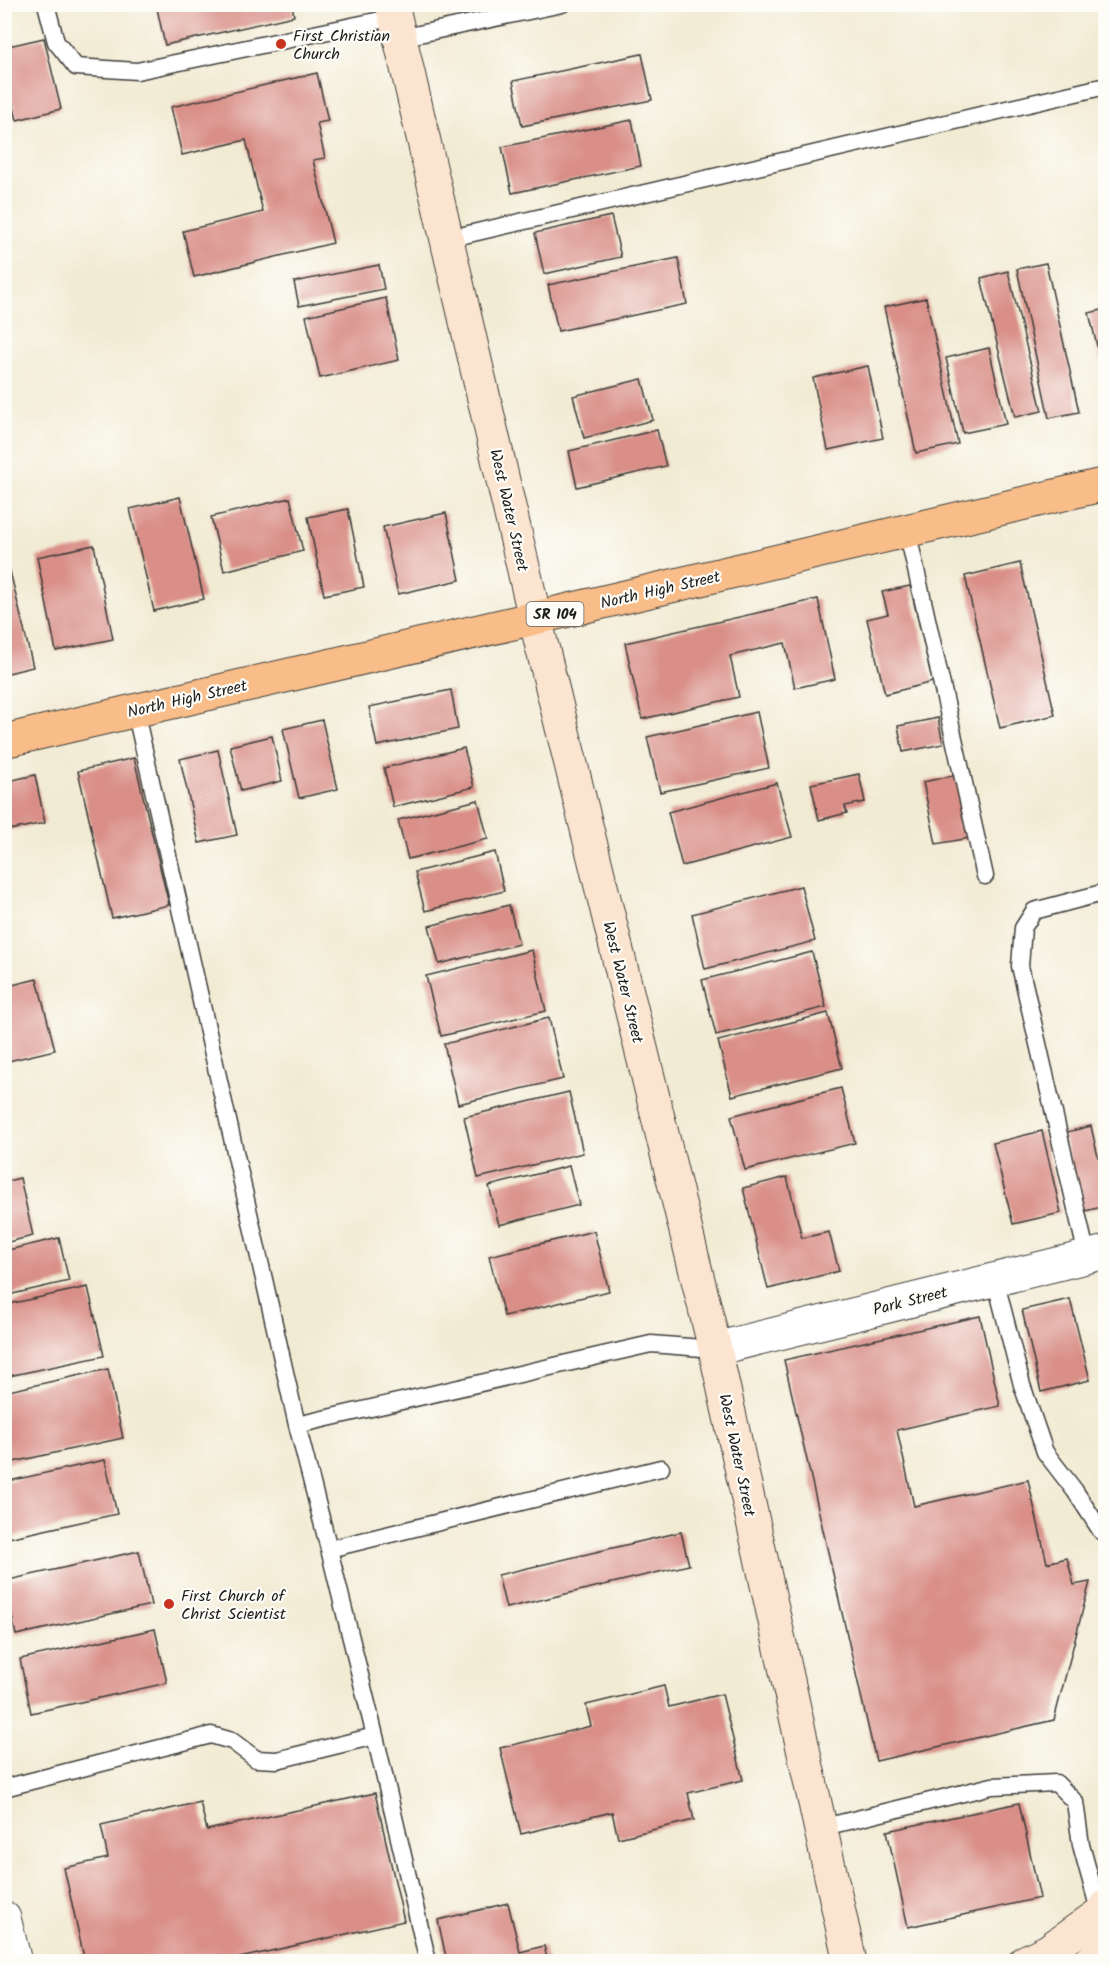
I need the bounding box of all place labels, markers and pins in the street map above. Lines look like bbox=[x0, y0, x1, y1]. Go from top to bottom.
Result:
place label: First Christian Church bbox=[293, 24, 390, 67]
marker: First Christian Church bbox=[274, 37, 288, 51]
place label: First Church of Christ Scientist bbox=[181, 1584, 287, 1627]
marker: First Church of Christ Scientist bbox=[162, 1597, 176, 1611]

